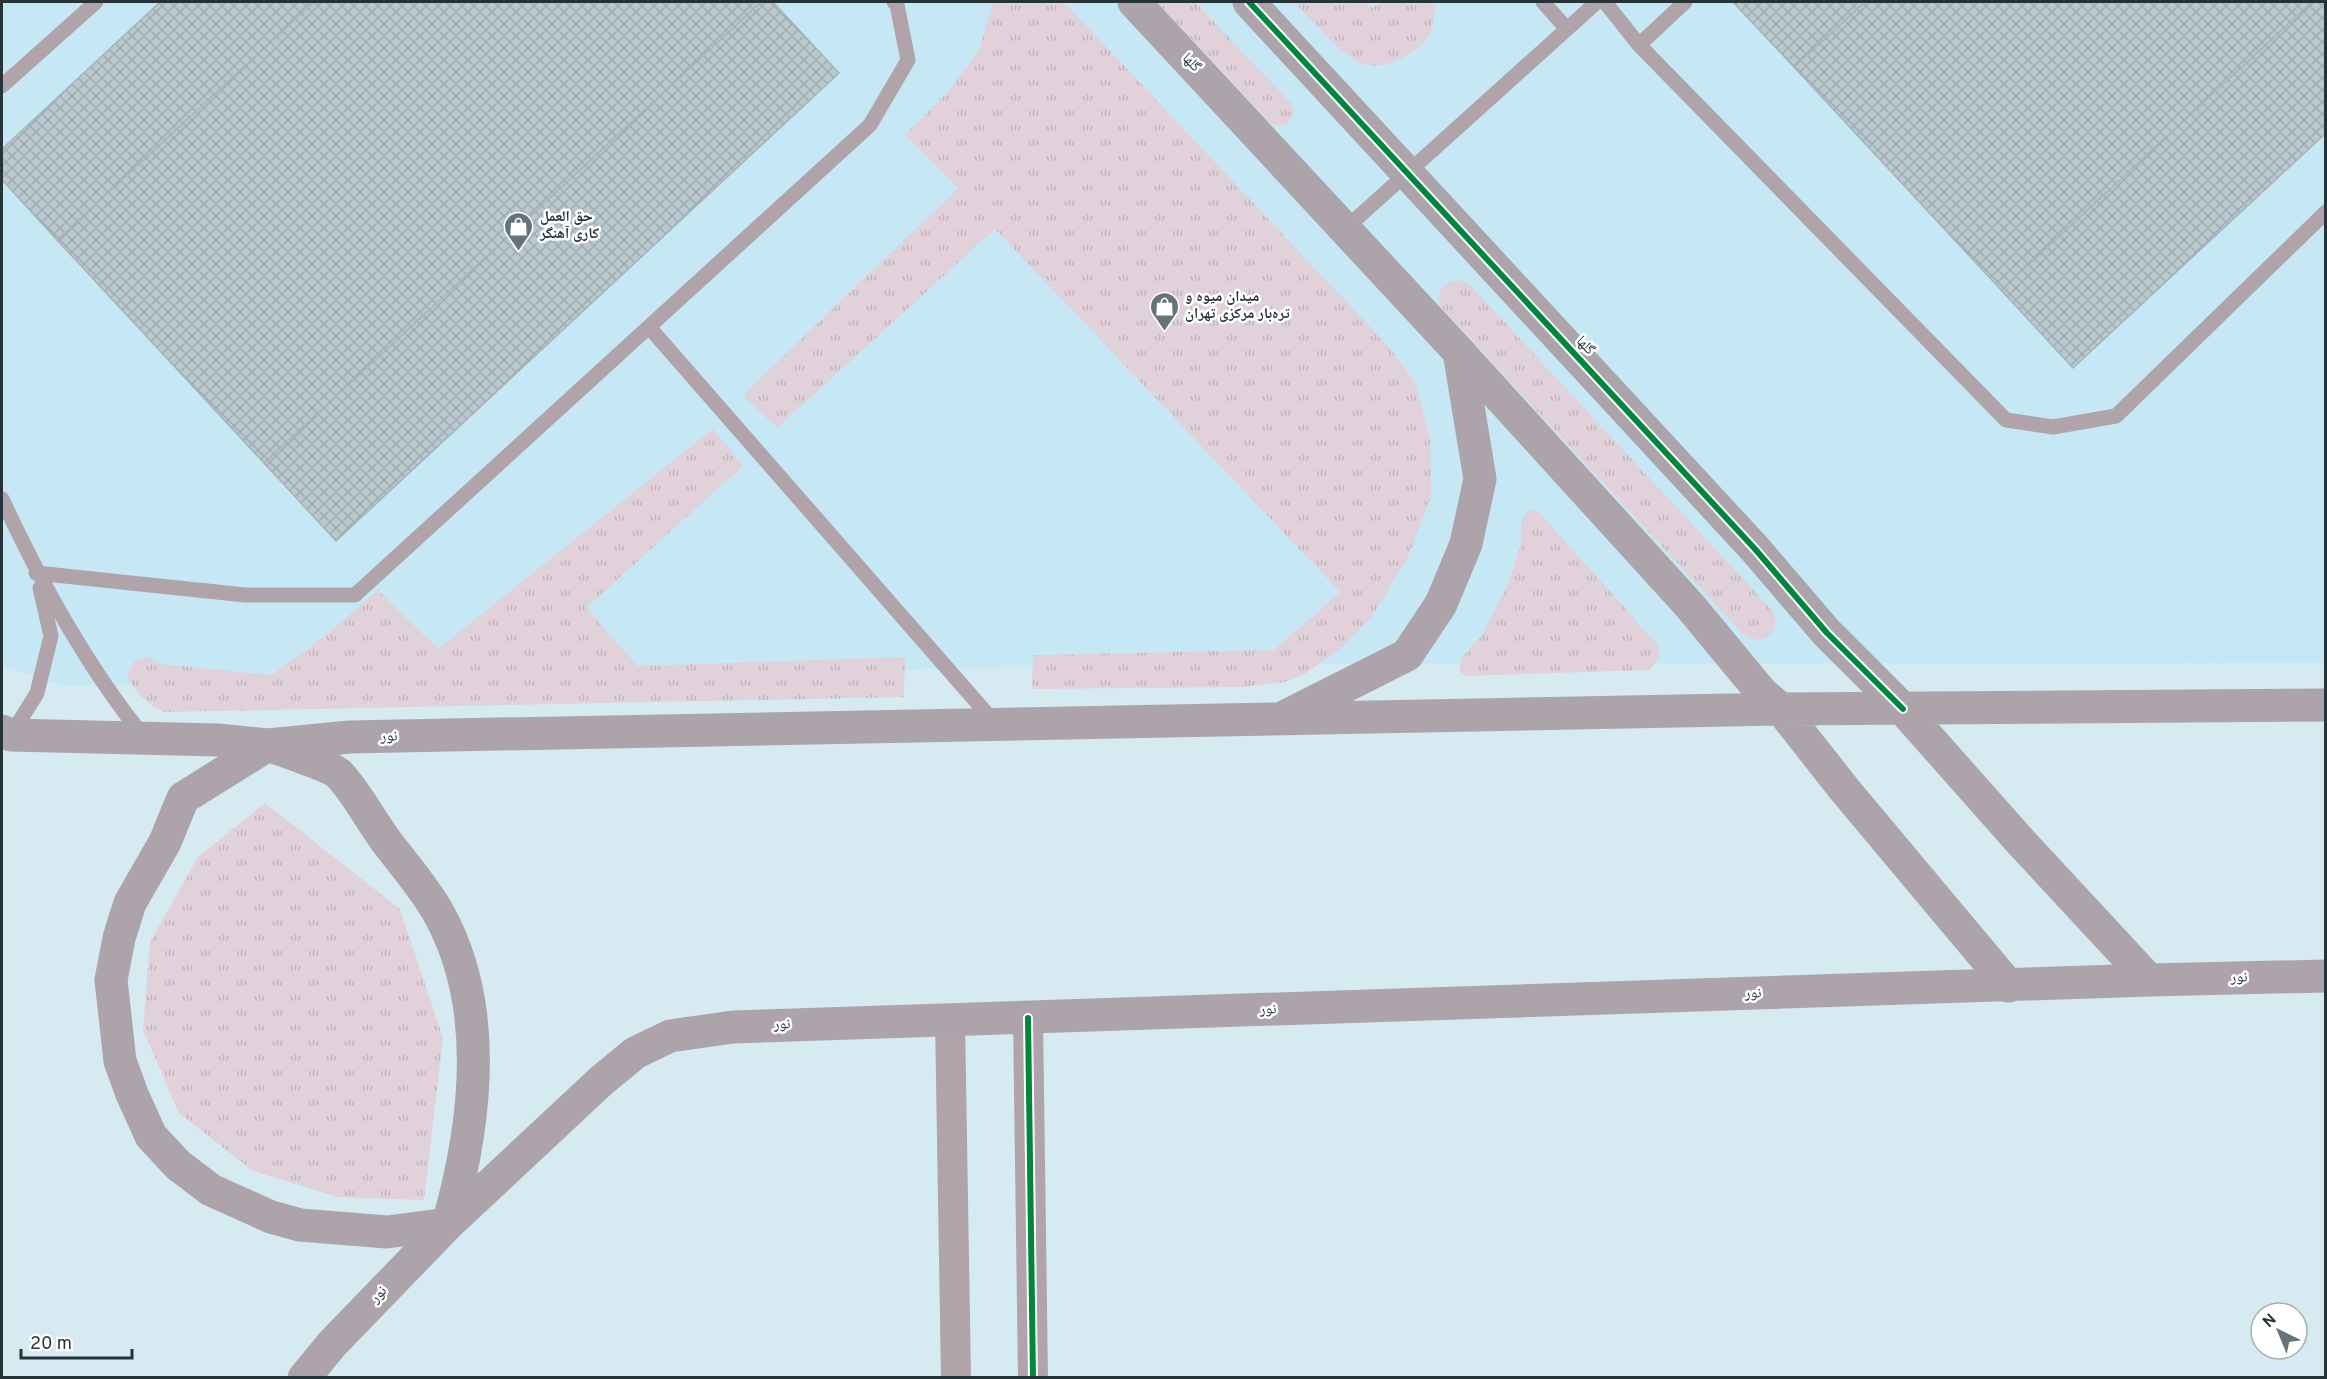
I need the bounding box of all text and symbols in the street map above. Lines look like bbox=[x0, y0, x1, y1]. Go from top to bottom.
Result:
street label: گلها bbox=[1177, 49, 1205, 77]
place label: حق العمل کاری آهنگر bbox=[539, 208, 600, 244]
shop icon: حق العمل کاری آهنگر bbox=[503, 210, 535, 252]
place label: میدان میوه و تره‌بار مرکزی تهران bbox=[1185, 288, 1290, 324]
shop icon: میدان میوه و تره‌بار مرکزی تهران bbox=[1148, 290, 1180, 332]
street label: گلها bbox=[1571, 332, 1599, 360]
street label: نور bbox=[379, 727, 398, 747]
street label: نور bbox=[2229, 968, 2248, 988]
street label: نور bbox=[1743, 984, 1762, 1004]
street label: نور bbox=[1258, 1000, 1277, 1020]
street label: نور bbox=[772, 1015, 791, 1035]
street label: نور bbox=[366, 1282, 392, 1308]
north arrow bbox=[2249, 1301, 2309, 1361]
text: N bbox=[2259, 1310, 2281, 1333]
scale bar bbox=[21, 1322, 132, 1360]
text: 20 m bbox=[30, 1333, 72, 1356]

